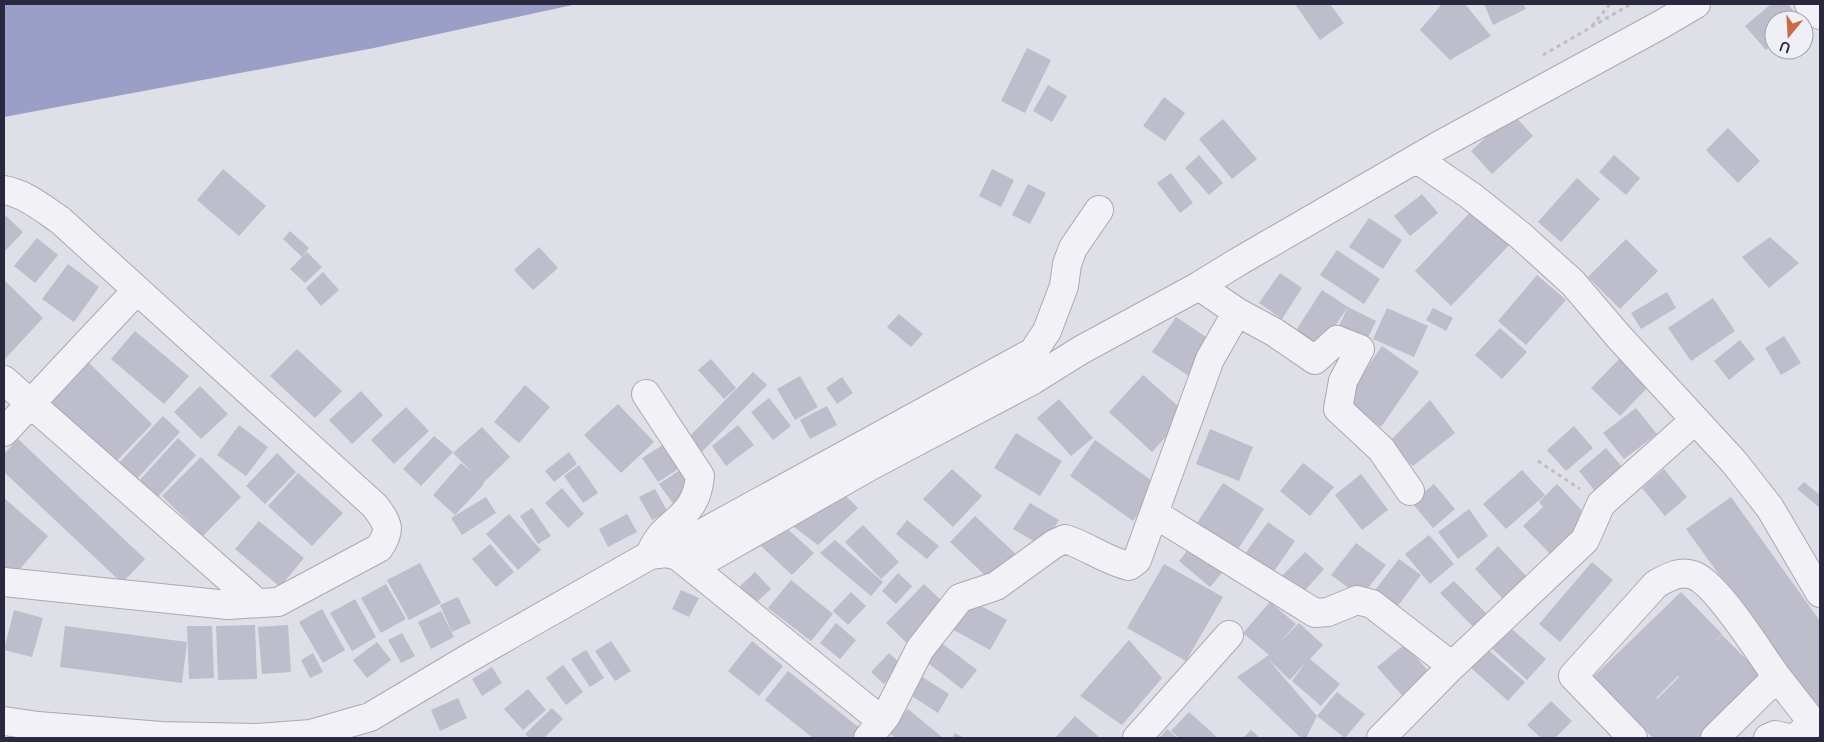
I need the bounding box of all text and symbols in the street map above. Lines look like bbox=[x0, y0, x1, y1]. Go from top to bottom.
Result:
north arrow bbox=[1764, 10, 1814, 60]
text: U bbox=[1777, 37, 1793, 57]

